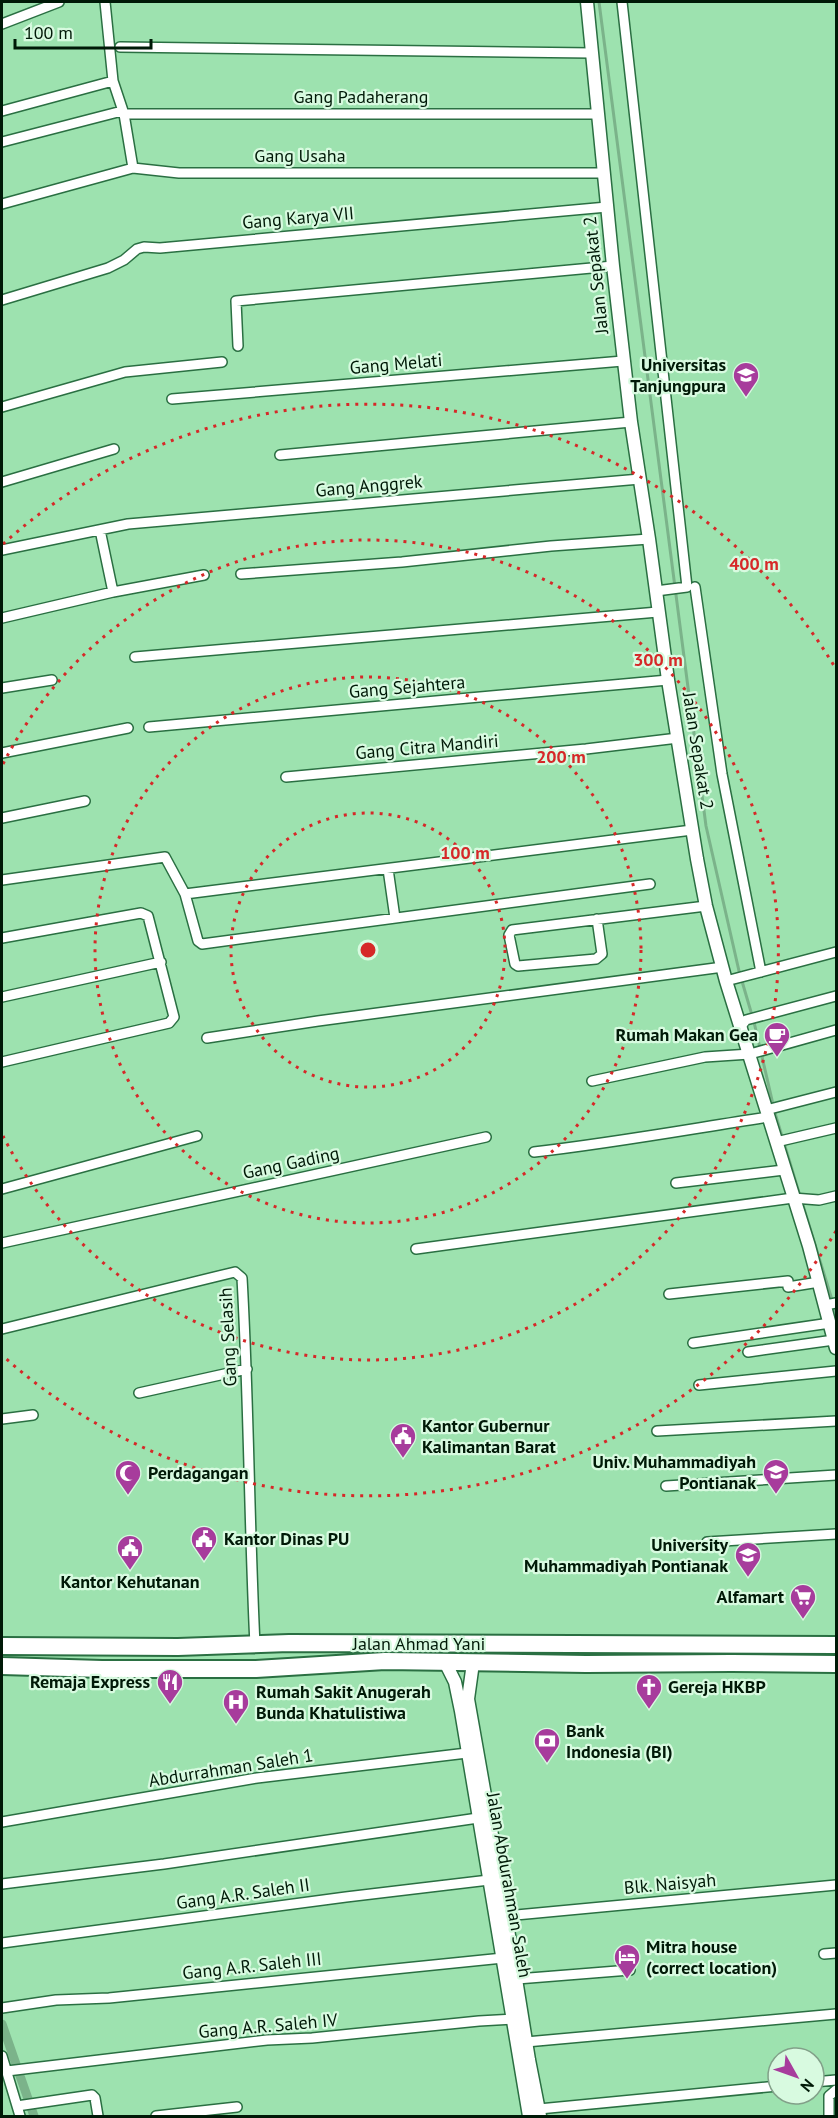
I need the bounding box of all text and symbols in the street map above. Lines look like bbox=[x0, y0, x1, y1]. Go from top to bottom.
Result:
scale bar bbox=[15, 12, 152, 50]
text: 100 m bbox=[24, 21, 73, 44]
street label: Gang Padaherang bbox=[294, 85, 428, 108]
street label: Gang Usaha bbox=[254, 144, 346, 167]
street label: Gang Karya VII bbox=[241, 201, 355, 234]
street label: Jalan Sepakat 2 bbox=[578, 215, 613, 336]
street label: Gang Melati bbox=[349, 348, 443, 379]
place label: Universitas Tanjungpura bbox=[630, 353, 726, 397]
school or university icon: Universitas Tanjungpura bbox=[731, 360, 761, 398]
street label: Gang Anggrek bbox=[315, 469, 424, 502]
text: 400 m bbox=[729, 552, 779, 575]
text: 300 m bbox=[633, 648, 683, 671]
street label: Gang Sejahtera bbox=[348, 670, 466, 703]
street label: Jalan Sepakat 2 bbox=[678, 690, 719, 811]
street label: Gang Citra Mandiri bbox=[354, 729, 500, 764]
text: 200 m bbox=[536, 745, 586, 768]
text: 100 m bbox=[440, 841, 490, 864]
centre of rings bbox=[358, 940, 378, 960]
cafe icon: Rumah Makan Gea bbox=[762, 1020, 792, 1058]
place label: Rumah Makan Gea bbox=[615, 1023, 758, 1046]
street label: Gang Gading bbox=[240, 1141, 341, 1184]
street label: Gang Selasih bbox=[213, 1287, 242, 1387]
place label: Kantor Gubernur Kalimantan Barat bbox=[422, 1414, 556, 1458]
public building icon: Kantor Gubernur Kalimantan Barat bbox=[388, 1421, 418, 1459]
place label: Univ. Muhammadiyah Pontianak bbox=[592, 1450, 756, 1494]
school or university icon: Univ. Muhammadiyah Pontianak bbox=[761, 1457, 791, 1495]
mosque icon: Perdagangan bbox=[113, 1458, 143, 1496]
place label: Perdagangan bbox=[148, 1461, 249, 1484]
public building icon: Kantor Dinas PU bbox=[189, 1524, 219, 1562]
place label: Kantor Dinas PU bbox=[224, 1527, 349, 1550]
public building icon: Kantor Kehutanan bbox=[115, 1533, 145, 1571]
place label: University Muhammadiyah Pontianak bbox=[524, 1533, 728, 1577]
school or university icon: University Muhammadiyah Pontianak bbox=[733, 1540, 763, 1578]
place label: Kantor Kehutanan bbox=[61, 1570, 199, 1593]
supermarket icon: Alfamart bbox=[788, 1582, 818, 1620]
place label: Alfamart bbox=[717, 1585, 785, 1608]
street label: Jalan Ahmad Yani bbox=[352, 1632, 485, 1655]
restaurant icon: Remaja Express bbox=[155, 1667, 185, 1705]
place label: Remaja Express bbox=[30, 1670, 150, 1693]
church icon: Gereja HKBP bbox=[634, 1672, 664, 1710]
place label: Gereja HKBP bbox=[668, 1675, 766, 1698]
place label: Rumah Sakit Anugerah Bunda Khatulistiwa bbox=[256, 1680, 431, 1724]
hospital icon: Rumah Sakit Anugerah Bunda Khatulistiwa bbox=[221, 1687, 251, 1725]
place label: Bank Indonesia (BI) bbox=[566, 1719, 673, 1763]
bank icon: Bank Indonesia (BI) bbox=[532, 1726, 562, 1764]
street label: Abdurrahman Saleh 1 bbox=[147, 1743, 315, 1792]
street label: Jalan Abdurahman Saleh bbox=[482, 1789, 537, 1979]
street label: Blk. Naisyah bbox=[623, 1868, 717, 1899]
street label: Gang A.R. Saleh II bbox=[175, 1873, 311, 1914]
place label: Mitra house (correct location) bbox=[646, 1935, 777, 1979]
hotel icon: Mitra house (correct location) bbox=[612, 1942, 642, 1980]
street label: Gang A.R. Saleh III bbox=[181, 1947, 323, 1984]
street label: Gang A.R. Saleh IV bbox=[197, 2008, 339, 2043]
north arrow bbox=[766, 2046, 826, 2106]
text: N bbox=[796, 2075, 819, 2096]

